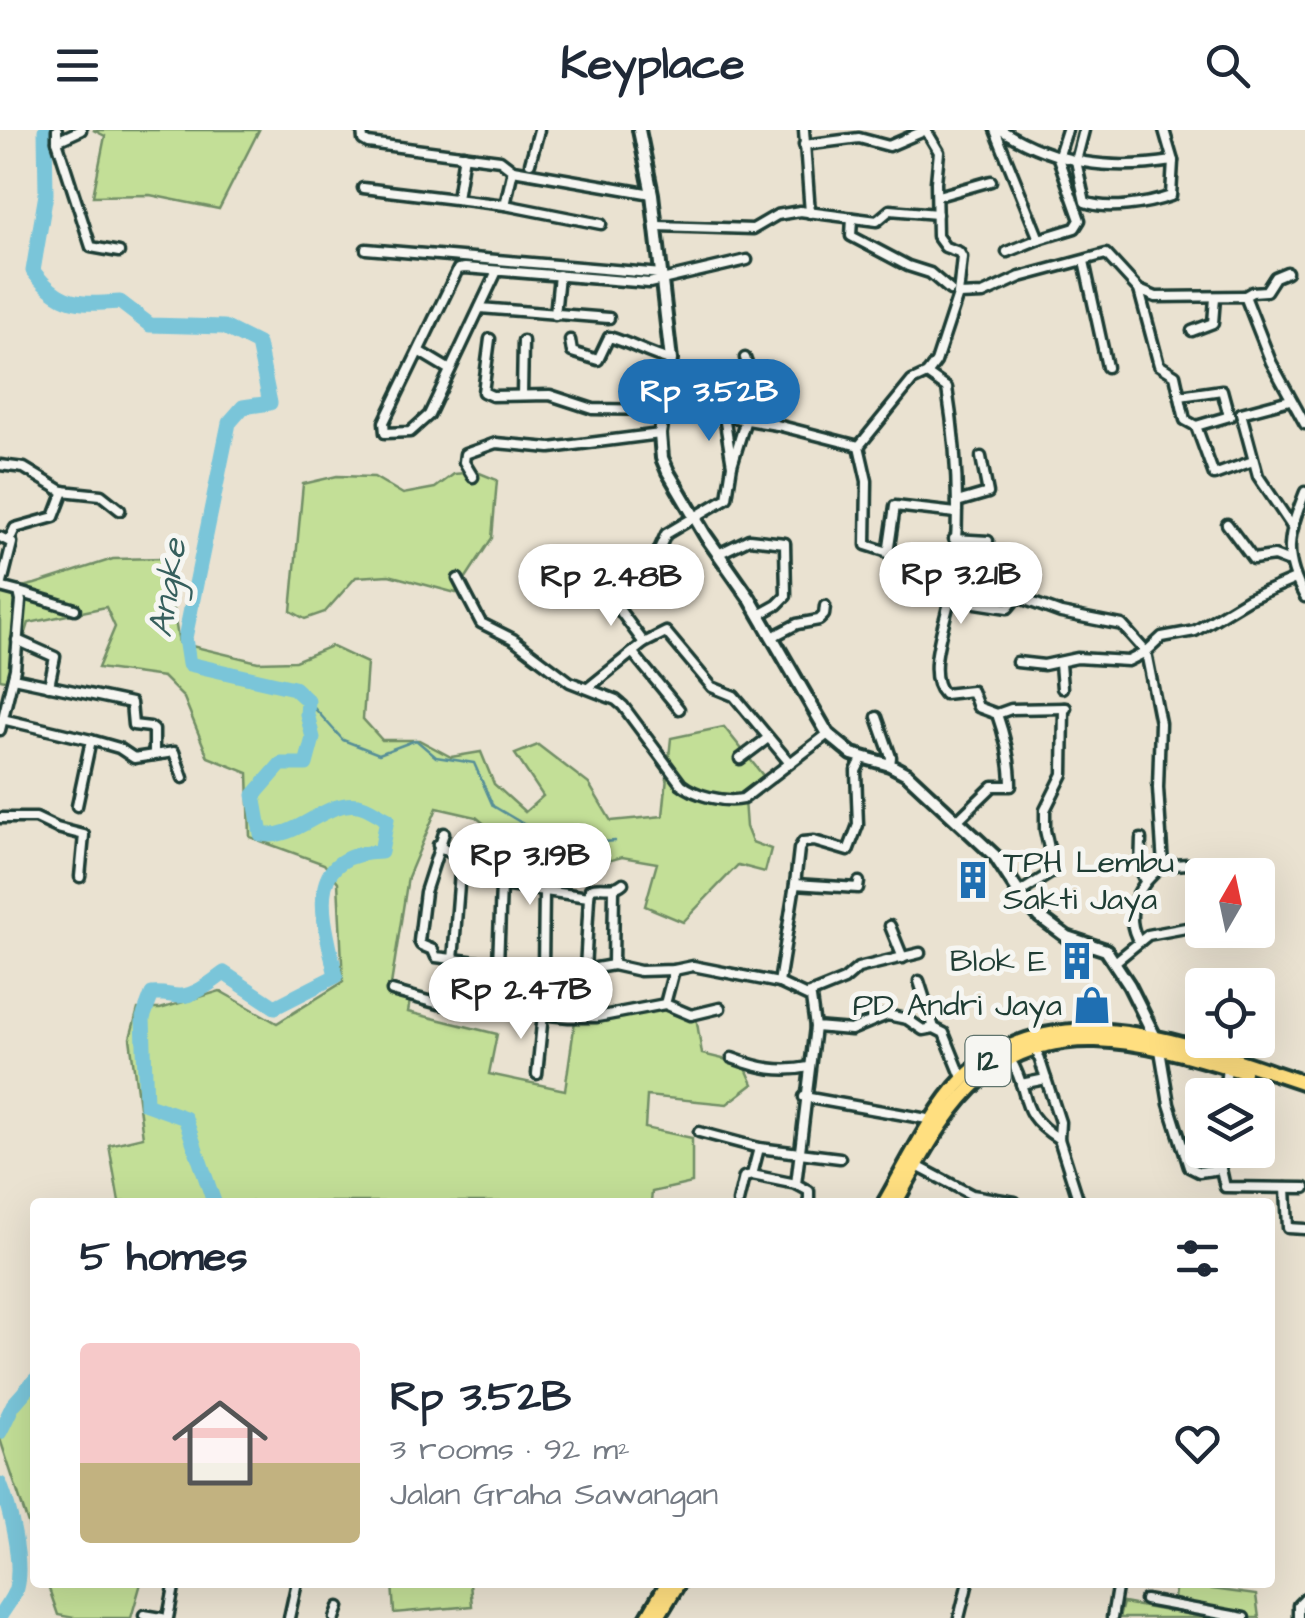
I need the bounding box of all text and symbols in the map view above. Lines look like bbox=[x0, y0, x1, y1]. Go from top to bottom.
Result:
text: Keyplace bbox=[560, 34, 745, 96]
icon: menu bbox=[50, 38, 105, 93]
icon: search bbox=[1200, 38, 1255, 93]
pin: Rp 3.52B bbox=[606, 359, 812, 444]
text: Rp 3.52B bbox=[640, 369, 778, 414]
water label: Angke bbox=[136, 534, 201, 641]
pin: Rp 3.21B bbox=[858, 542, 1064, 627]
pin: Rp 2.48B bbox=[508, 544, 714, 629]
text: Rp 3.21B bbox=[901, 552, 1021, 597]
text: Rp 2.48B bbox=[540, 554, 682, 599]
pin: Rp 3.19B bbox=[427, 823, 633, 908]
text: Rp 3.19B bbox=[470, 833, 590, 878]
place label: TPH Lembu Sakti Jaya bbox=[1003, 840, 1174, 922]
north arrow bbox=[1185, 858, 1275, 948]
map controls bbox=[1185, 858, 1275, 1168]
building icon: TPH Lembu Sakti Jaya bbox=[952, 859, 994, 901]
place label: Blok E bbox=[950, 939, 1047, 984]
building icon: Blok E bbox=[1056, 940, 1098, 982]
pin: Rp 2.47B bbox=[418, 957, 624, 1042]
text: Rp 2.47B bbox=[451, 967, 591, 1012]
button: locate bbox=[1185, 968, 1275, 1058]
place label: PD Andri Jaya bbox=[853, 983, 1062, 1028]
shop icon: PD Andri Jaya bbox=[1071, 984, 1113, 1026]
road number: 12 bbox=[966, 1036, 1010, 1086]
button: layers bbox=[1185, 1078, 1275, 1168]
text: 5 homes bbox=[80, 1229, 247, 1287]
icon: filters bbox=[1170, 1231, 1225, 1286]
text: Rp 3.52B bbox=[390, 1369, 571, 1427]
icon: home bbox=[160, 1383, 280, 1503]
icon: heart bbox=[1170, 1416, 1225, 1471]
text: 3 rooms · 92 m² bbox=[390, 1427, 630, 1472]
text: Jalan Graha Sawangan bbox=[390, 1472, 718, 1517]

